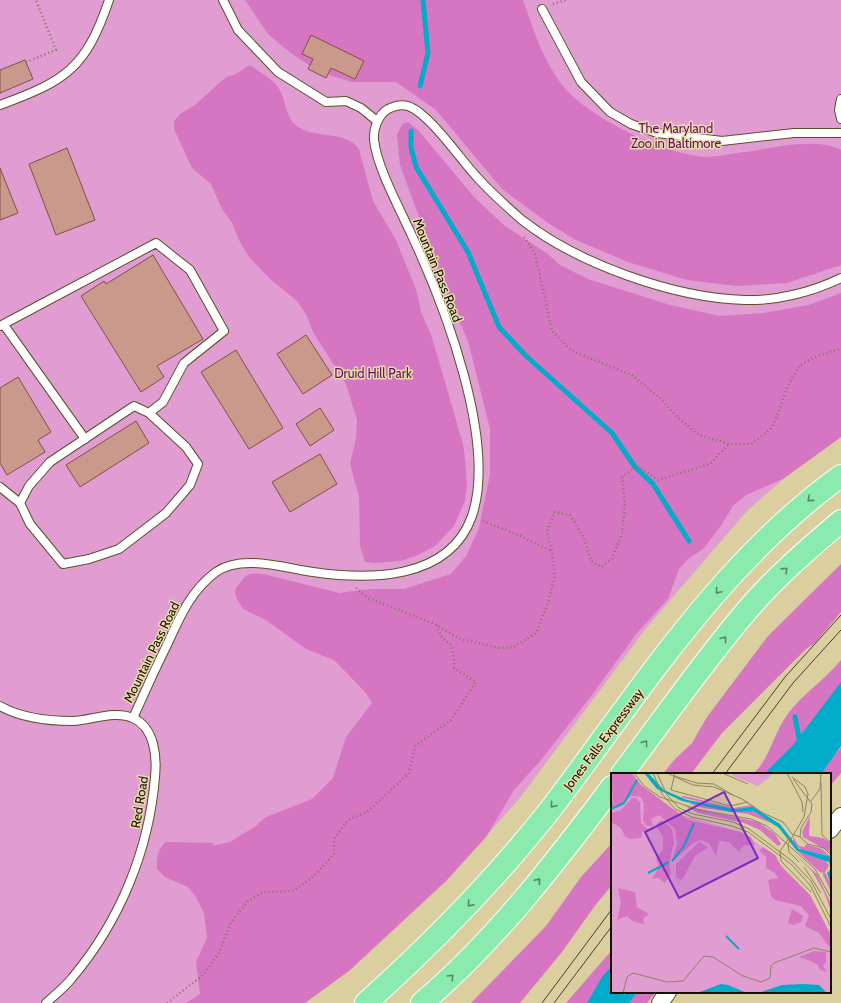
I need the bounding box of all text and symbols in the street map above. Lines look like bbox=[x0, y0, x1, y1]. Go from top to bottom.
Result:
park label: The Maryland Zoo in Baltimore bbox=[631, 120, 721, 151]
street label: Mountain Pass Road bbox=[410, 216, 466, 324]
park label: Druid Hill Park bbox=[334, 365, 412, 381]
one-way arrow bbox=[807, 495, 815, 502]
one-way arrow bbox=[780, 568, 788, 575]
one-way arrow bbox=[715, 586, 722, 593]
street label: Mountain Pass Road bbox=[120, 599, 182, 705]
one-way arrow bbox=[719, 637, 726, 644]
street label: Jones Falls Expressway bbox=[559, 685, 647, 794]
one-way arrow bbox=[641, 740, 648, 747]
inset map bbox=[611, 773, 831, 993]
street label: Red Road bbox=[127, 775, 151, 829]
one-way arrow bbox=[551, 800, 558, 807]
one-way arrow bbox=[534, 878, 541, 885]
one-way arrow bbox=[467, 899, 474, 907]
one-way arrow bbox=[446, 974, 454, 982]

